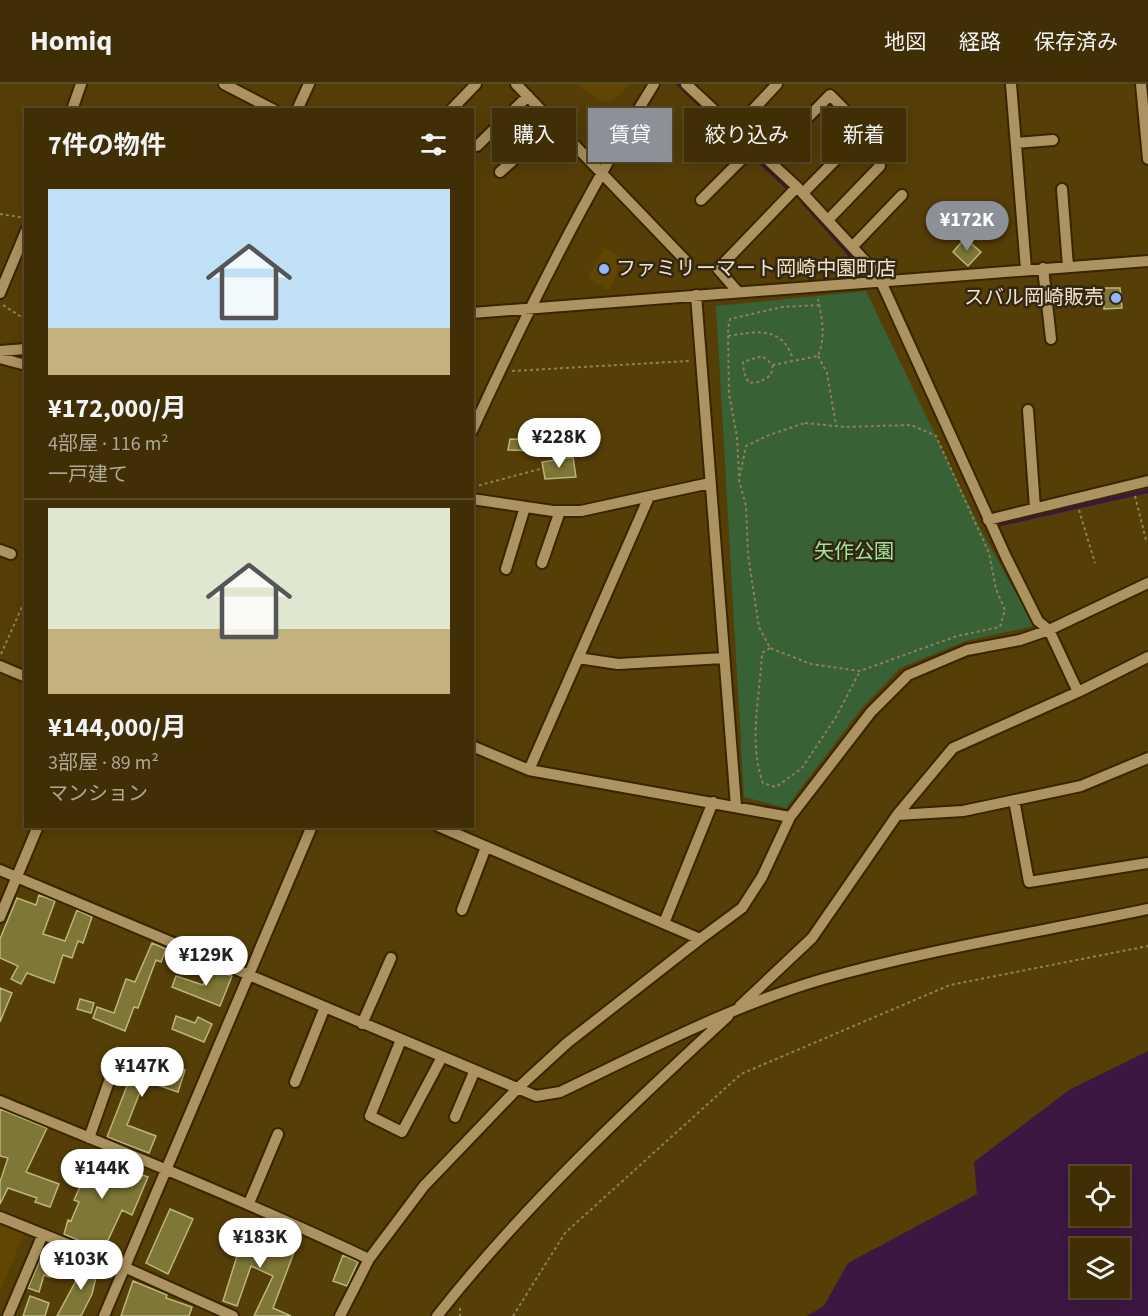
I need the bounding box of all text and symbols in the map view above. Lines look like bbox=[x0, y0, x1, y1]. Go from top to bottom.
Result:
text: Homiq bbox=[30, 21, 112, 61]
text: 地図 bbox=[884, 27, 926, 57]
text: 経路 bbox=[959, 27, 1001, 57]
text: 保存済み bbox=[1034, 27, 1118, 57]
chip: 購入 bbox=[492, 108, 576, 162]
chip: 賃貸 bbox=[588, 108, 672, 162]
chip: 絞り込み bbox=[684, 108, 810, 162]
chip: 新着 bbox=[822, 108, 906, 162]
text: 7件の物件 bbox=[48, 127, 166, 164]
icon: filters bbox=[417, 128, 450, 161]
pin: ¥172K bbox=[925, 201, 1009, 252]
text: ¥172K bbox=[940, 206, 994, 234]
icon: home bbox=[195, 228, 303, 336]
place label: ファミリーマート岡崎中園町店 bbox=[616, 255, 896, 283]
marker: ファミリーマート岡崎中園町店 bbox=[597, 262, 611, 276]
place label: スバル岡崎販売 bbox=[964, 284, 1104, 312]
marker: スバル岡崎販売 bbox=[1109, 291, 1123, 305]
text: ¥172,000/月 bbox=[48, 390, 187, 427]
pin: ¥228K bbox=[517, 418, 601, 469]
text: ¥228K bbox=[532, 423, 586, 451]
text: 4部屋 · 116 m² bbox=[48, 430, 169, 458]
text: 一戸建て bbox=[48, 461, 128, 489]
park label: 矢作公園 bbox=[814, 538, 894, 566]
icon: home bbox=[195, 547, 303, 655]
text: ¥144,000/月 bbox=[48, 709, 187, 746]
text: 3部屋 · 89 m² bbox=[48, 749, 159, 777]
text: マンション bbox=[48, 780, 148, 808]
pin: ¥129K bbox=[164, 936, 248, 987]
text: ¥129K bbox=[179, 941, 233, 969]
pin: ¥147K bbox=[100, 1047, 184, 1098]
text: ¥147K bbox=[115, 1052, 169, 1080]
pin: ¥144K bbox=[60, 1149, 144, 1200]
text: ¥144K bbox=[75, 1154, 129, 1182]
map controls bbox=[1070, 1166, 1130, 1298]
button: locate bbox=[1070, 1166, 1130, 1226]
pin: ¥183K bbox=[218, 1218, 302, 1269]
text: ¥183K bbox=[233, 1223, 287, 1251]
button: layers bbox=[1070, 1238, 1130, 1298]
pin: ¥103K bbox=[39, 1240, 123, 1291]
text: ¥103K bbox=[54, 1245, 108, 1273]

